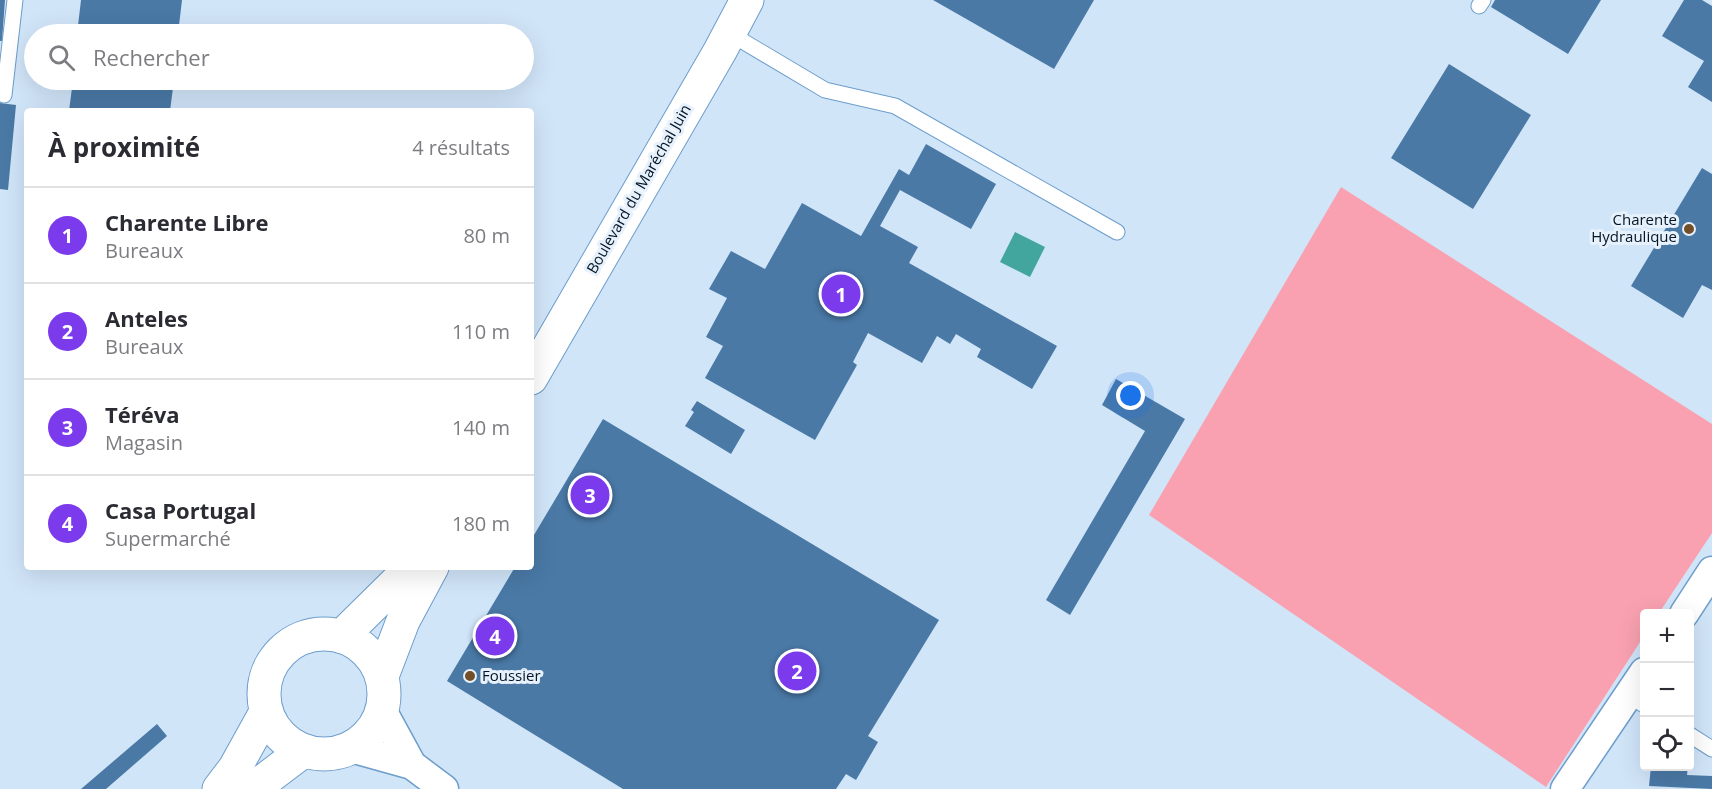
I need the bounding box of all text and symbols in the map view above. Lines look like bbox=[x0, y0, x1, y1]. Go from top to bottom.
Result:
search box bbox=[24, 24, 534, 90]
icon: search bbox=[45, 41, 78, 74]
text: Rechercher bbox=[93, 42, 210, 72]
street label: Boulevard du Maréchal Juin bbox=[581, 100, 695, 277]
text: À proximité bbox=[48, 129, 200, 165]
text: 4 résultats bbox=[412, 134, 510, 161]
text: Charente Libre bbox=[105, 207, 269, 237]
place label: Charente Hydraulique bbox=[1591, 209, 1677, 246]
text: 1 bbox=[62, 222, 73, 249]
text: 80 m bbox=[463, 222, 510, 249]
marker: Charente Hydraulique bbox=[1682, 222, 1696, 236]
text: Bureaux bbox=[105, 237, 183, 264]
pin: 1 bbox=[822, 272, 860, 316]
text: Anteles bbox=[105, 303, 188, 333]
text: 2 bbox=[62, 318, 73, 345]
text: 110 m bbox=[452, 318, 510, 345]
text: Bureaux bbox=[105, 333, 183, 360]
your location bbox=[1116, 381, 1145, 410]
text: Téréva bbox=[105, 399, 180, 429]
text: 3 bbox=[62, 414, 73, 441]
text: 140 m bbox=[452, 414, 510, 441]
text: Magasin bbox=[105, 429, 183, 456]
pin: 3 bbox=[570, 472, 610, 518]
text: Casa Portugal bbox=[105, 495, 256, 525]
text: 4 bbox=[62, 510, 73, 537]
text: 180 m bbox=[452, 510, 510, 537]
text: Supermarché bbox=[105, 525, 231, 552]
map controls bbox=[1640, 609, 1694, 771]
button: + bbox=[1640, 609, 1694, 663]
pin: 4 bbox=[476, 614, 514, 658]
pin: 2 bbox=[778, 648, 816, 694]
button: − bbox=[1640, 663, 1694, 717]
place label: Foussier bbox=[482, 665, 541, 685]
marker: Foussier bbox=[463, 669, 477, 683]
button: locate bbox=[1640, 717, 1694, 771]

